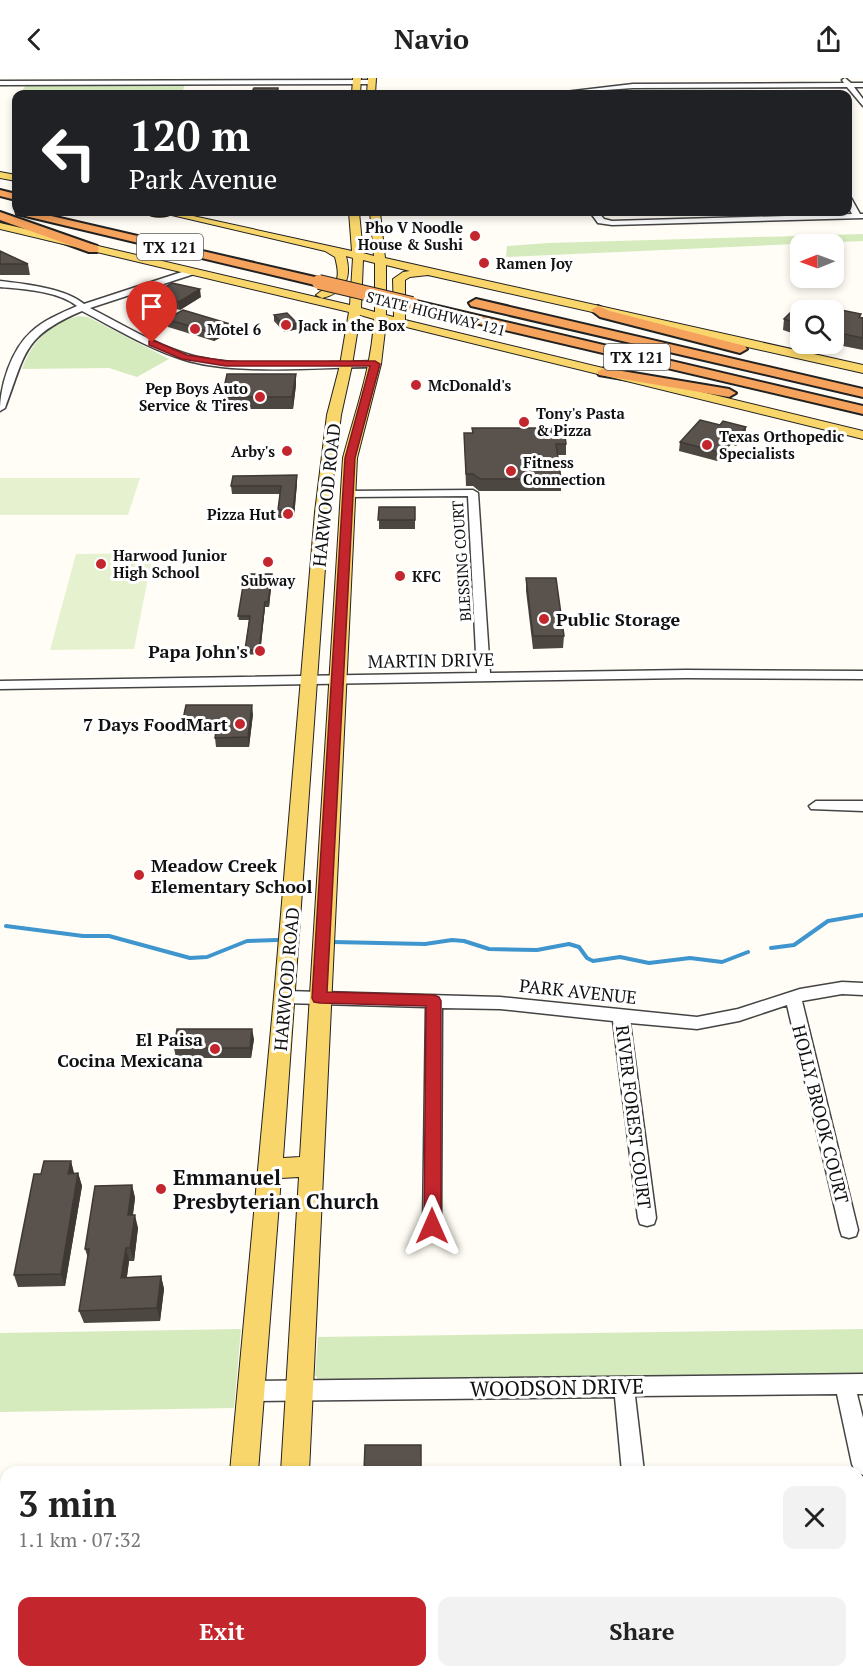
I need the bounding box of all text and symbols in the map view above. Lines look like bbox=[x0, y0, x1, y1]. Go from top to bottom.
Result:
text: Navio bbox=[394, 21, 469, 57]
icon: back bbox=[18, 23, 51, 56]
icon: share bbox=[812, 23, 845, 56]
text: 120 m bbox=[129, 107, 250, 163]
icon: left bbox=[30, 114, 108, 192]
text: Park Avenue bbox=[129, 161, 277, 197]
place label: Pho V Noodle House & Sushi bbox=[358, 217, 463, 254]
marker: Pho V Noodle House & Sushi bbox=[468, 229, 482, 243]
road number: TX 121 bbox=[137, 234, 203, 260]
north arrow bbox=[790, 234, 844, 288]
map controls bbox=[790, 234, 844, 354]
place label: Ramen Joy bbox=[496, 253, 574, 273]
marker: Ramen Joy bbox=[477, 256, 491, 270]
pin bbox=[126, 281, 177, 343]
street label: STATE HIGHWAY 121 bbox=[364, 286, 508, 340]
icon: arrive bbox=[135, 290, 168, 323]
button: search bbox=[790, 300, 844, 354]
place label: Jack in the Box bbox=[298, 315, 406, 335]
marker: Jack in the Box bbox=[279, 318, 293, 332]
place label: Motel 6 bbox=[207, 319, 262, 339]
marker: Motel 6 bbox=[188, 322, 202, 336]
road number: TX 121 bbox=[604, 344, 670, 370]
place label: McDonald's bbox=[428, 375, 512, 395]
place label: Pep Boys Auto Service & Tires bbox=[139, 378, 248, 415]
marker: McDonald's bbox=[409, 378, 423, 392]
marker: Pep Boys Auto Service & Tires bbox=[253, 390, 267, 404]
place label: Tony's Pasta & Pizza bbox=[536, 403, 626, 440]
marker: Tony's Pasta & Pizza bbox=[517, 415, 531, 429]
street label: HARWOOD ROAD bbox=[307, 422, 345, 568]
place label: Texas Orthopedic Specialists bbox=[719, 426, 844, 463]
marker: Texas Orthopedic Specialists bbox=[700, 438, 714, 452]
place label: Arby's bbox=[231, 441, 275, 461]
marker: Arby's bbox=[280, 444, 294, 458]
place label: Fitness Connection bbox=[523, 452, 606, 489]
marker: Fitness Connection bbox=[504, 464, 518, 478]
street label: BLESSING COURT bbox=[447, 500, 475, 622]
place label: Pizza Hut bbox=[207, 504, 276, 524]
marker: Pizza Hut bbox=[281, 507, 295, 521]
place label: Harwood Junior High School bbox=[113, 545, 227, 582]
marker: Subway bbox=[261, 555, 275, 569]
marker: Harwood Junior High School bbox=[94, 557, 108, 571]
place label: KFC bbox=[412, 566, 441, 586]
marker: KFC bbox=[393, 569, 407, 583]
place label: Subway bbox=[241, 570, 296, 590]
place label: Public Storage bbox=[556, 607, 681, 631]
marker: Public Storage bbox=[537, 612, 551, 626]
place label: Papa John's bbox=[148, 639, 248, 663]
marker: Papa John's bbox=[253, 644, 267, 658]
street label: MARTIN DRIVE bbox=[367, 647, 495, 673]
place label: 7 Days FoodMart bbox=[83, 712, 228, 736]
marker: 7 Days FoodMart bbox=[233, 717, 247, 731]
place label: Meadow Creek Elementary School bbox=[151, 853, 313, 898]
marker: Meadow Creek Elementary School bbox=[132, 868, 146, 882]
street label: HARWOOD ROAD bbox=[268, 906, 304, 1052]
street label: PARK AVENUE bbox=[518, 973, 638, 1009]
street label: HOLLY BROOK COURT bbox=[787, 1022, 855, 1206]
street label: RIVER FOREST COURT bbox=[611, 1024, 657, 1210]
place label: El Paisa Cocina Mexicana bbox=[57, 1027, 203, 1072]
marker: El Paisa Cocina Mexicana bbox=[208, 1042, 222, 1056]
place label: Emmanuel Presbyterian Church bbox=[173, 1163, 379, 1215]
marker: Emmanuel Presbyterian Church bbox=[154, 1182, 168, 1196]
position arrow bbox=[400, 1194, 464, 1258]
street label: WOODSON DRIVE bbox=[470, 1371, 644, 1403]
text: 3 min bbox=[18, 1480, 116, 1527]
button: close bbox=[783, 1486, 846, 1549]
text: 1.1 km · 07:32 bbox=[18, 1526, 141, 1553]
button: Exit bbox=[18, 1597, 426, 1666]
button: Share bbox=[438, 1597, 846, 1666]

